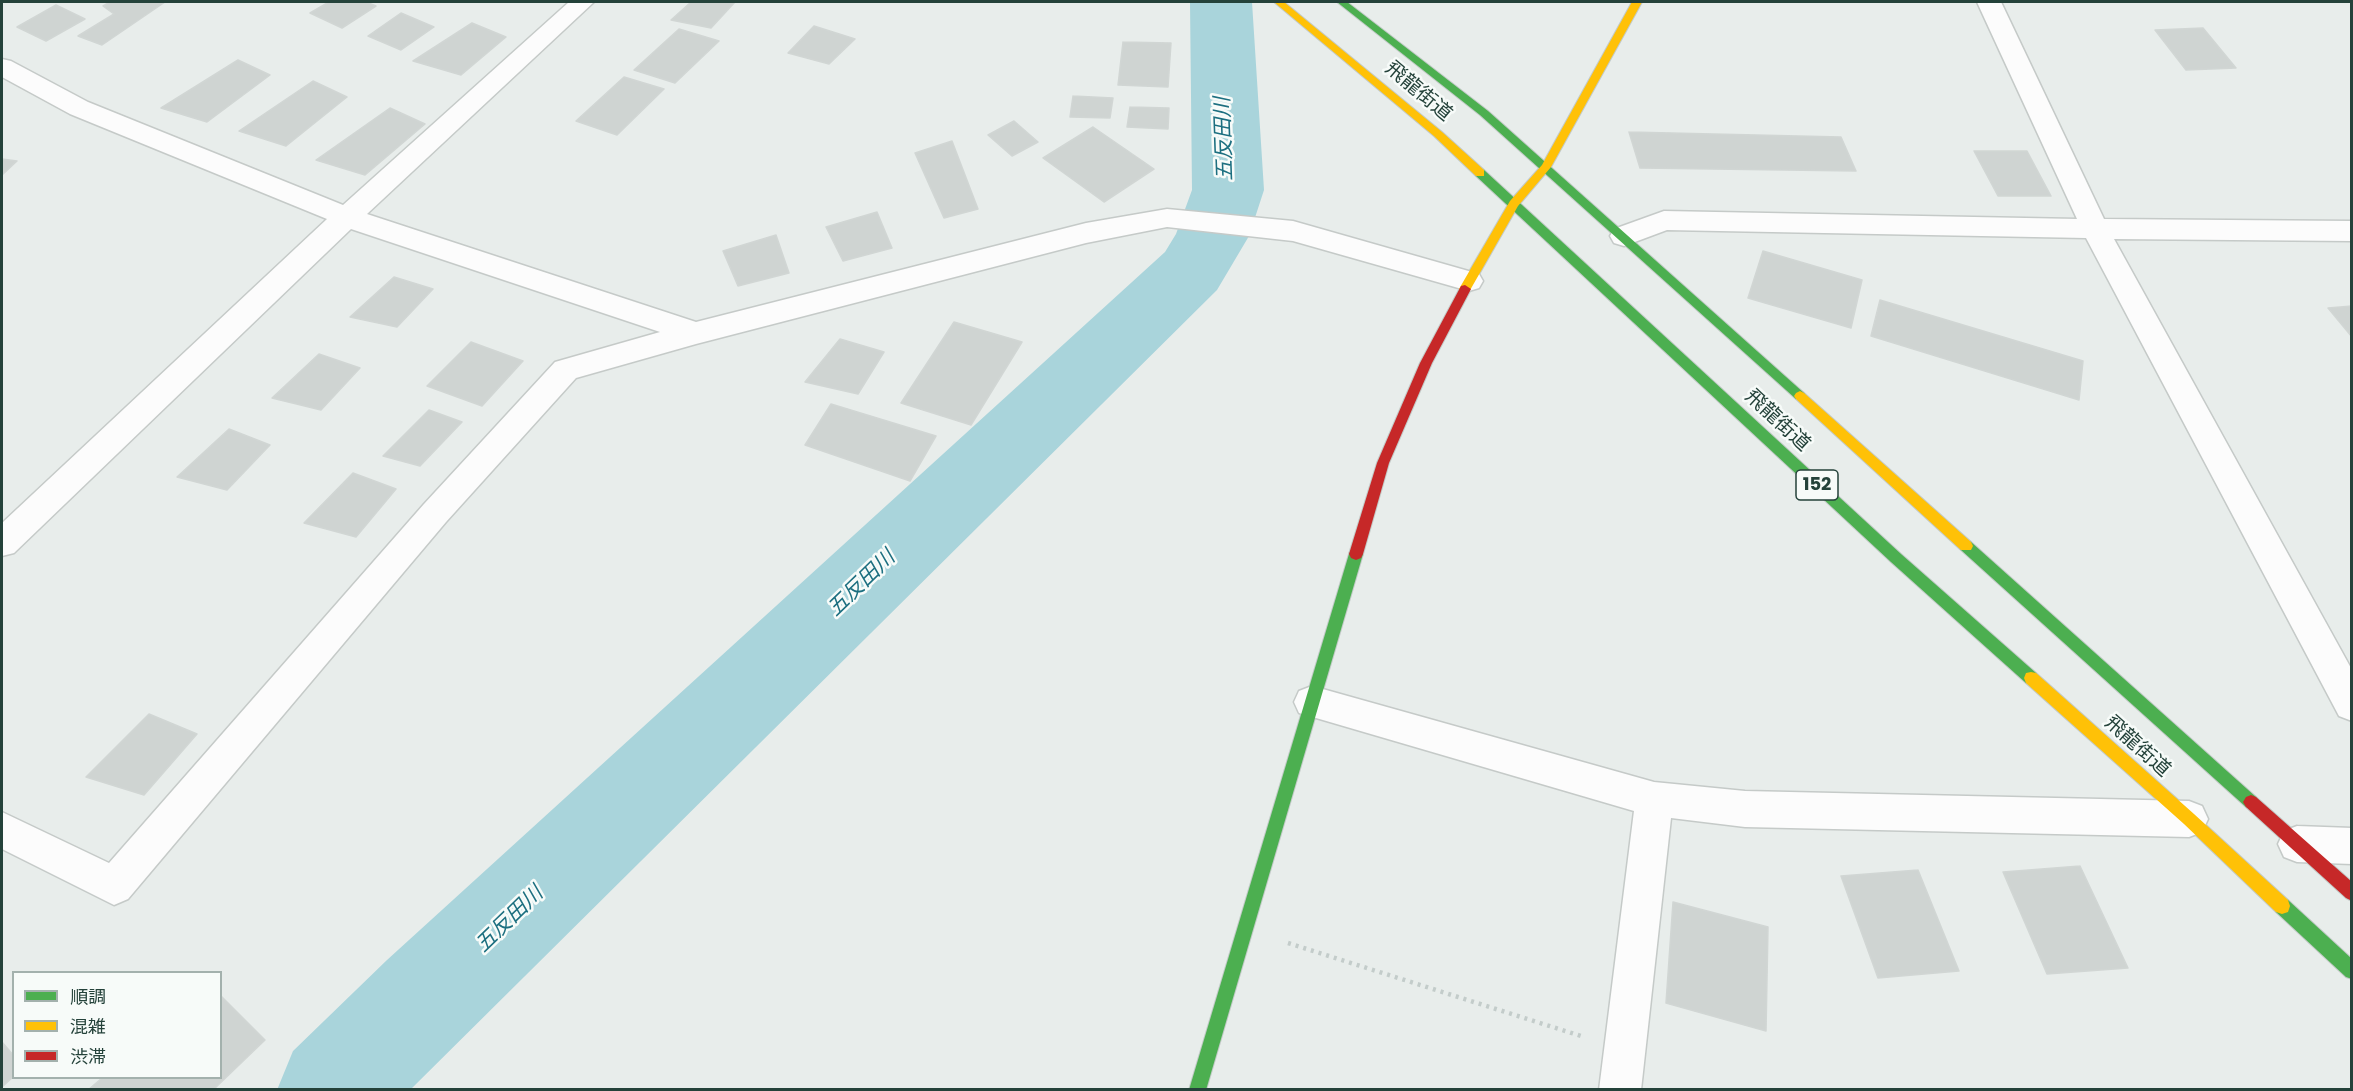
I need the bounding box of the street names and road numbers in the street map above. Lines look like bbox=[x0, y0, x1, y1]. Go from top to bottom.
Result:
street label: 飛龍街道 bbox=[1380, 57, 1456, 127]
street label: 飛龍街道 bbox=[1740, 385, 1814, 457]
road number: 152 bbox=[1796, 470, 1838, 500]
street label: 飛龍街道 bbox=[2099, 711, 2175, 783]

